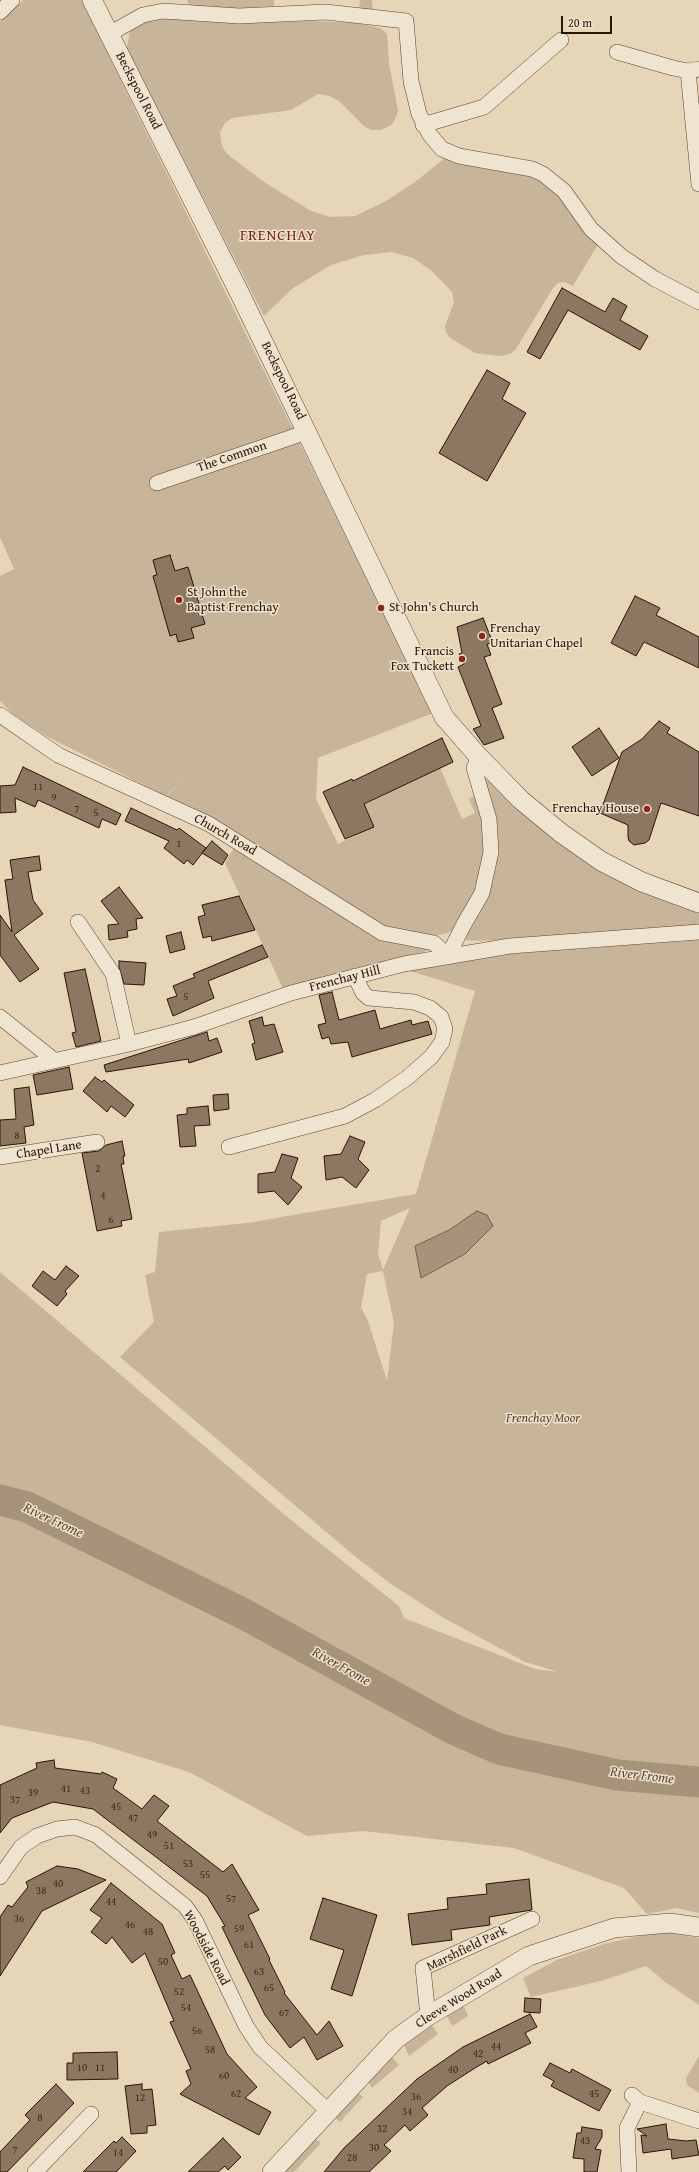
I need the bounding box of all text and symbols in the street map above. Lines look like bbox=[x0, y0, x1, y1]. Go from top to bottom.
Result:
scale bar bbox=[563, 8, 614, 34]
text: 20 m bbox=[568, 14, 592, 31]
street label: Beckspool Road bbox=[112, 50, 164, 132]
district label: FRENCHAY bbox=[240, 227, 316, 245]
street label: Beckspool Road bbox=[257, 339, 309, 423]
street label: The Common bbox=[195, 438, 269, 476]
place label: St John the Baptist Frenchay bbox=[187, 585, 279, 616]
marker: St John the Baptist Frenchay bbox=[174, 595, 184, 605]
place label: St John's Church bbox=[389, 600, 479, 616]
marker: St John's Church bbox=[376, 603, 386, 613]
place label: Frenchay Unitarian Chapel bbox=[490, 621, 583, 652]
marker: Frenchay Unitarian Chapel bbox=[477, 631, 487, 641]
place label: Francis Fox Tuckett bbox=[391, 644, 454, 675]
marker: Francis Fox Tuckett bbox=[457, 654, 467, 664]
house number: 11 bbox=[33, 780, 43, 794]
house number: 9 bbox=[51, 791, 57, 805]
place label: Frenchay House bbox=[552, 801, 639, 817]
house number: 7 bbox=[74, 802, 80, 816]
marker: Frenchay House bbox=[642, 804, 652, 814]
house number: 5 bbox=[93, 806, 99, 820]
street label: Church Road bbox=[191, 811, 259, 859]
house number: 1 bbox=[176, 837, 182, 851]
street label: Frenchay Hill bbox=[308, 963, 382, 995]
house number: 5 bbox=[183, 990, 189, 1004]
house number: 8 bbox=[14, 1129, 20, 1143]
street label: Chapel Lane bbox=[15, 1137, 83, 1163]
house number: 2 bbox=[95, 1162, 101, 1176]
house number: 4 bbox=[100, 1189, 106, 1203]
house number: 6 bbox=[108, 1213, 114, 1227]
park label: Frenchay Moor bbox=[506, 1411, 580, 1427]
water label: River Frome bbox=[20, 1500, 86, 1542]
water label: River Frome bbox=[309, 1644, 373, 1690]
water label: River Frome bbox=[609, 1764, 675, 1788]
house number: 41 bbox=[61, 1782, 71, 1796]
house number: 43 bbox=[80, 1784, 90, 1798]
house number: 39 bbox=[28, 1786, 38, 1800]
house number: 37 bbox=[10, 1793, 20, 1807]
house number: 45 bbox=[111, 1800, 121, 1814]
house number: 47 bbox=[128, 1811, 138, 1825]
house number: 49 bbox=[147, 1828, 157, 1842]
house number: 51 bbox=[164, 1839, 174, 1853]
house number: 53 bbox=[183, 1857, 193, 1871]
house number: 55 bbox=[200, 1868, 210, 1882]
house number: 40 bbox=[53, 1877, 63, 1891]
house number: 38 bbox=[36, 1884, 46, 1898]
house number: 57 bbox=[226, 1892, 236, 1906]
house number: 44 bbox=[106, 1895, 116, 1909]
street label: Woodside Road bbox=[180, 1908, 232, 1988]
house number: 36 bbox=[14, 1912, 24, 1926]
house number: 46 bbox=[125, 1918, 135, 1932]
house number: 59 bbox=[234, 1922, 244, 1936]
street label: Marshfield Park bbox=[424, 1923, 510, 1975]
house number: 48 bbox=[143, 1925, 153, 1939]
house number: 61 bbox=[244, 1938, 254, 1952]
house number: 50 bbox=[158, 1955, 168, 1969]
house number: 63 bbox=[254, 1965, 264, 1979]
street label: Cleeve Wood Road bbox=[413, 1966, 505, 2032]
house number: 65 bbox=[264, 1981, 274, 1995]
house number: 52 bbox=[174, 1985, 184, 1999]
house number: 54 bbox=[181, 2001, 191, 2015]
house number: 67 bbox=[279, 2006, 289, 2020]
house number: 56 bbox=[192, 2024, 202, 2038]
house number: 44 bbox=[491, 2040, 501, 2054]
house number: 58 bbox=[205, 2043, 215, 2057]
house number: 42 bbox=[473, 2047, 483, 2061]
house number: 10 bbox=[77, 2061, 87, 2075]
house number: 11 bbox=[95, 2061, 105, 2075]
house number: 40 bbox=[448, 2063, 458, 2077]
house number: 60 bbox=[219, 2069, 229, 2083]
house number: 62 bbox=[231, 2087, 241, 2101]
house number: 45 bbox=[589, 2087, 599, 2101]
house number: 36 bbox=[411, 2090, 421, 2104]
house number: 12 bbox=[135, 2091, 145, 2105]
house number: 34 bbox=[402, 2105, 412, 2119]
house number: 8 bbox=[37, 2111, 43, 2125]
house number: 32 bbox=[377, 2122, 387, 2136]
house number: 43 bbox=[580, 2134, 590, 2148]
house number: 30 bbox=[369, 2141, 379, 2155]
house number: 7 bbox=[12, 2143, 18, 2157]
house number: 14 bbox=[113, 2146, 123, 2160]
house number: 28 bbox=[347, 2151, 357, 2165]

